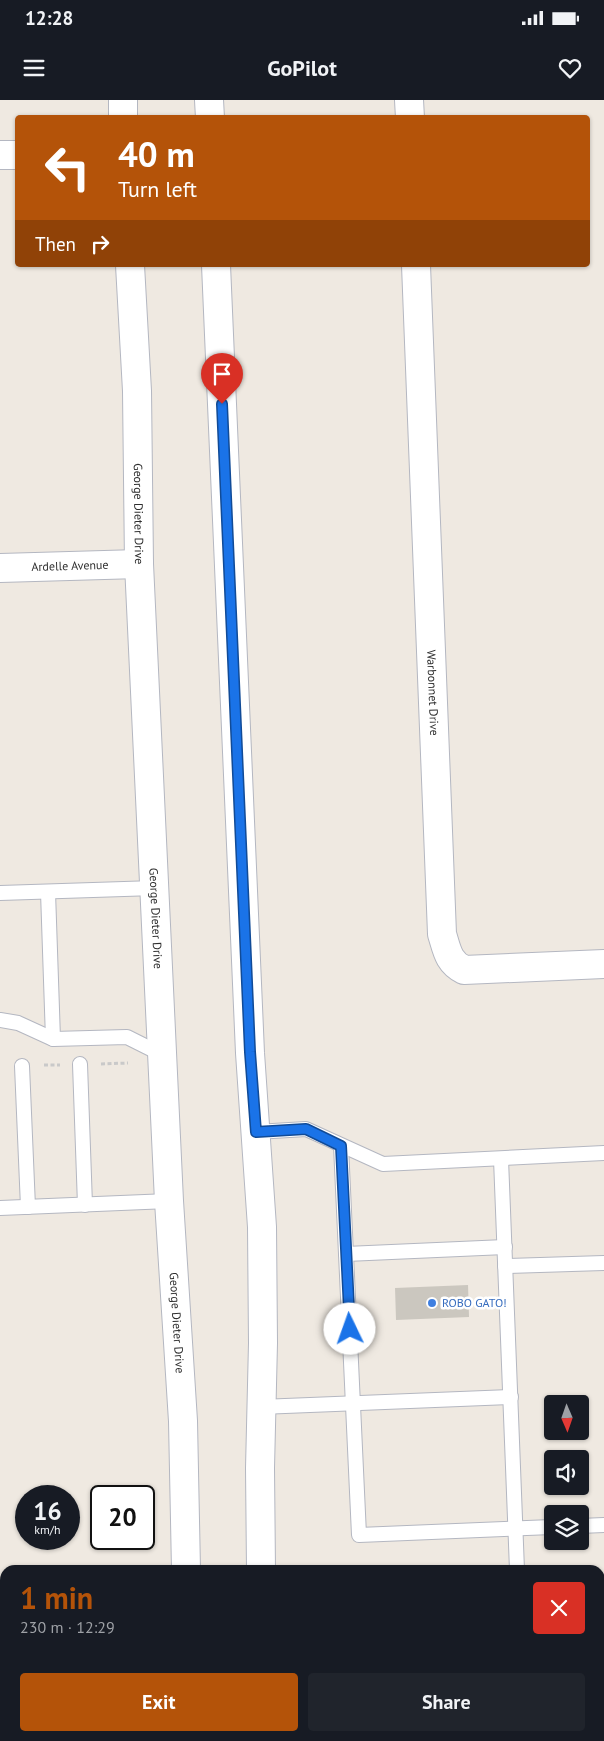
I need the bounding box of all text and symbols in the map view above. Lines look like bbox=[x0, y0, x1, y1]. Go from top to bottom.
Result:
text: 12:28 bbox=[25, 6, 73, 30]
icon: menu bbox=[20, 54, 48, 82]
text: GoPilot bbox=[267, 54, 337, 82]
icon: heart bbox=[556, 54, 584, 82]
text: 40 m bbox=[118, 131, 195, 177]
icon: left bbox=[35, 135, 100, 200]
text: Turn left bbox=[118, 175, 197, 203]
icon: right bbox=[86, 230, 114, 258]
text: Then bbox=[35, 232, 76, 256]
pin bbox=[201, 353, 243, 404]
icon: arrive bbox=[208, 360, 236, 388]
street label: George Dieter Drive bbox=[131, 463, 147, 564]
street label: Ardelle Avenue bbox=[31, 557, 109, 574]
street label: Warbonnet Drive bbox=[424, 649, 442, 736]
street label: George Dieter Drive bbox=[146, 868, 166, 969]
street label: George Dieter Drive bbox=[167, 1272, 188, 1374]
place label: ROBO GATO! bbox=[442, 1295, 507, 1310]
marker: ROBO GATO! bbox=[426, 1297, 438, 1309]
position arrow bbox=[323, 1302, 375, 1354]
north arrow bbox=[544, 1395, 589, 1440]
map controls bbox=[544, 1395, 589, 1550]
button: sound bbox=[544, 1450, 589, 1495]
speed limit sign: 20 bbox=[90, 1485, 155, 1550]
text: 16 bbox=[33, 1495, 62, 1527]
button: layers bbox=[544, 1505, 589, 1550]
text: km/h bbox=[34, 1522, 61, 1537]
text: 1 min bbox=[20, 1578, 93, 1617]
button: close bbox=[533, 1582, 585, 1634]
text: 230 m · 12:29 bbox=[20, 1617, 115, 1637]
button: Exit bbox=[20, 1673, 298, 1731]
button: Share bbox=[308, 1673, 585, 1731]

